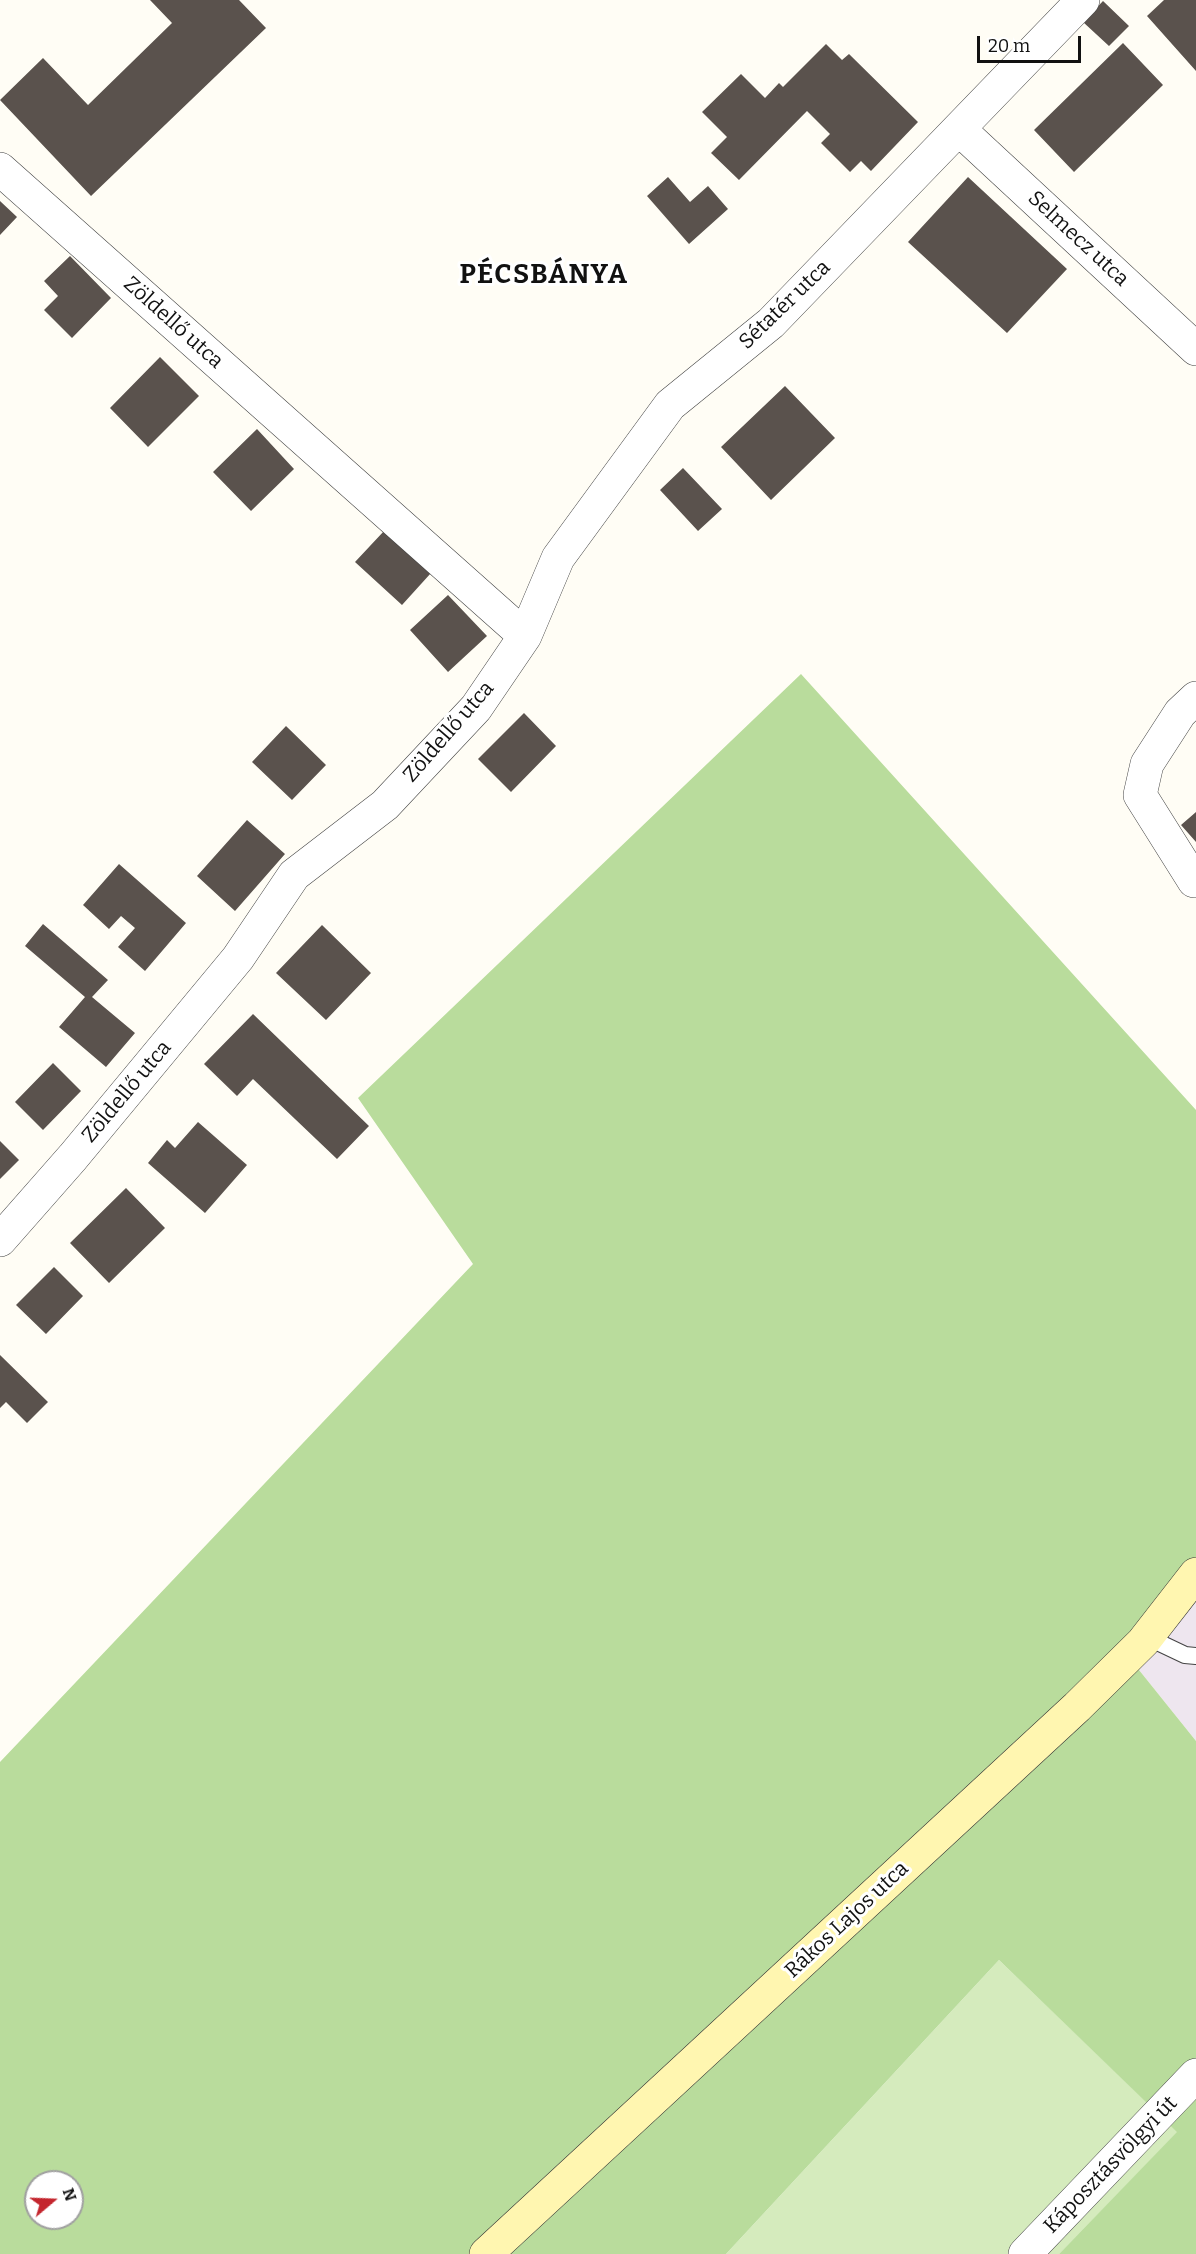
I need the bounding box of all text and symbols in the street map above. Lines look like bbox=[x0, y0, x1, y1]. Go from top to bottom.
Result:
scale bar bbox=[980, 24, 1084, 62]
text: 20 m bbox=[988, 35, 1030, 57]
street label: Selmecz utca bbox=[1022, 186, 1134, 292]
street label: Sétatér utca bbox=[734, 255, 836, 355]
district label: PÉCSBÁNYA bbox=[460, 259, 628, 291]
street label: Zöldellő utca bbox=[118, 272, 228, 374]
street label: Zöldellő utca bbox=[398, 676, 500, 788]
street label: Zöldellő utca bbox=[77, 1036, 177, 1148]
street label: Rákos Lajos utca bbox=[780, 1856, 914, 1984]
street label: Káposztásvölgyi út bbox=[1039, 2091, 1183, 2239]
north arrow bbox=[24, 2170, 84, 2230]
text: N bbox=[59, 2186, 81, 2204]

